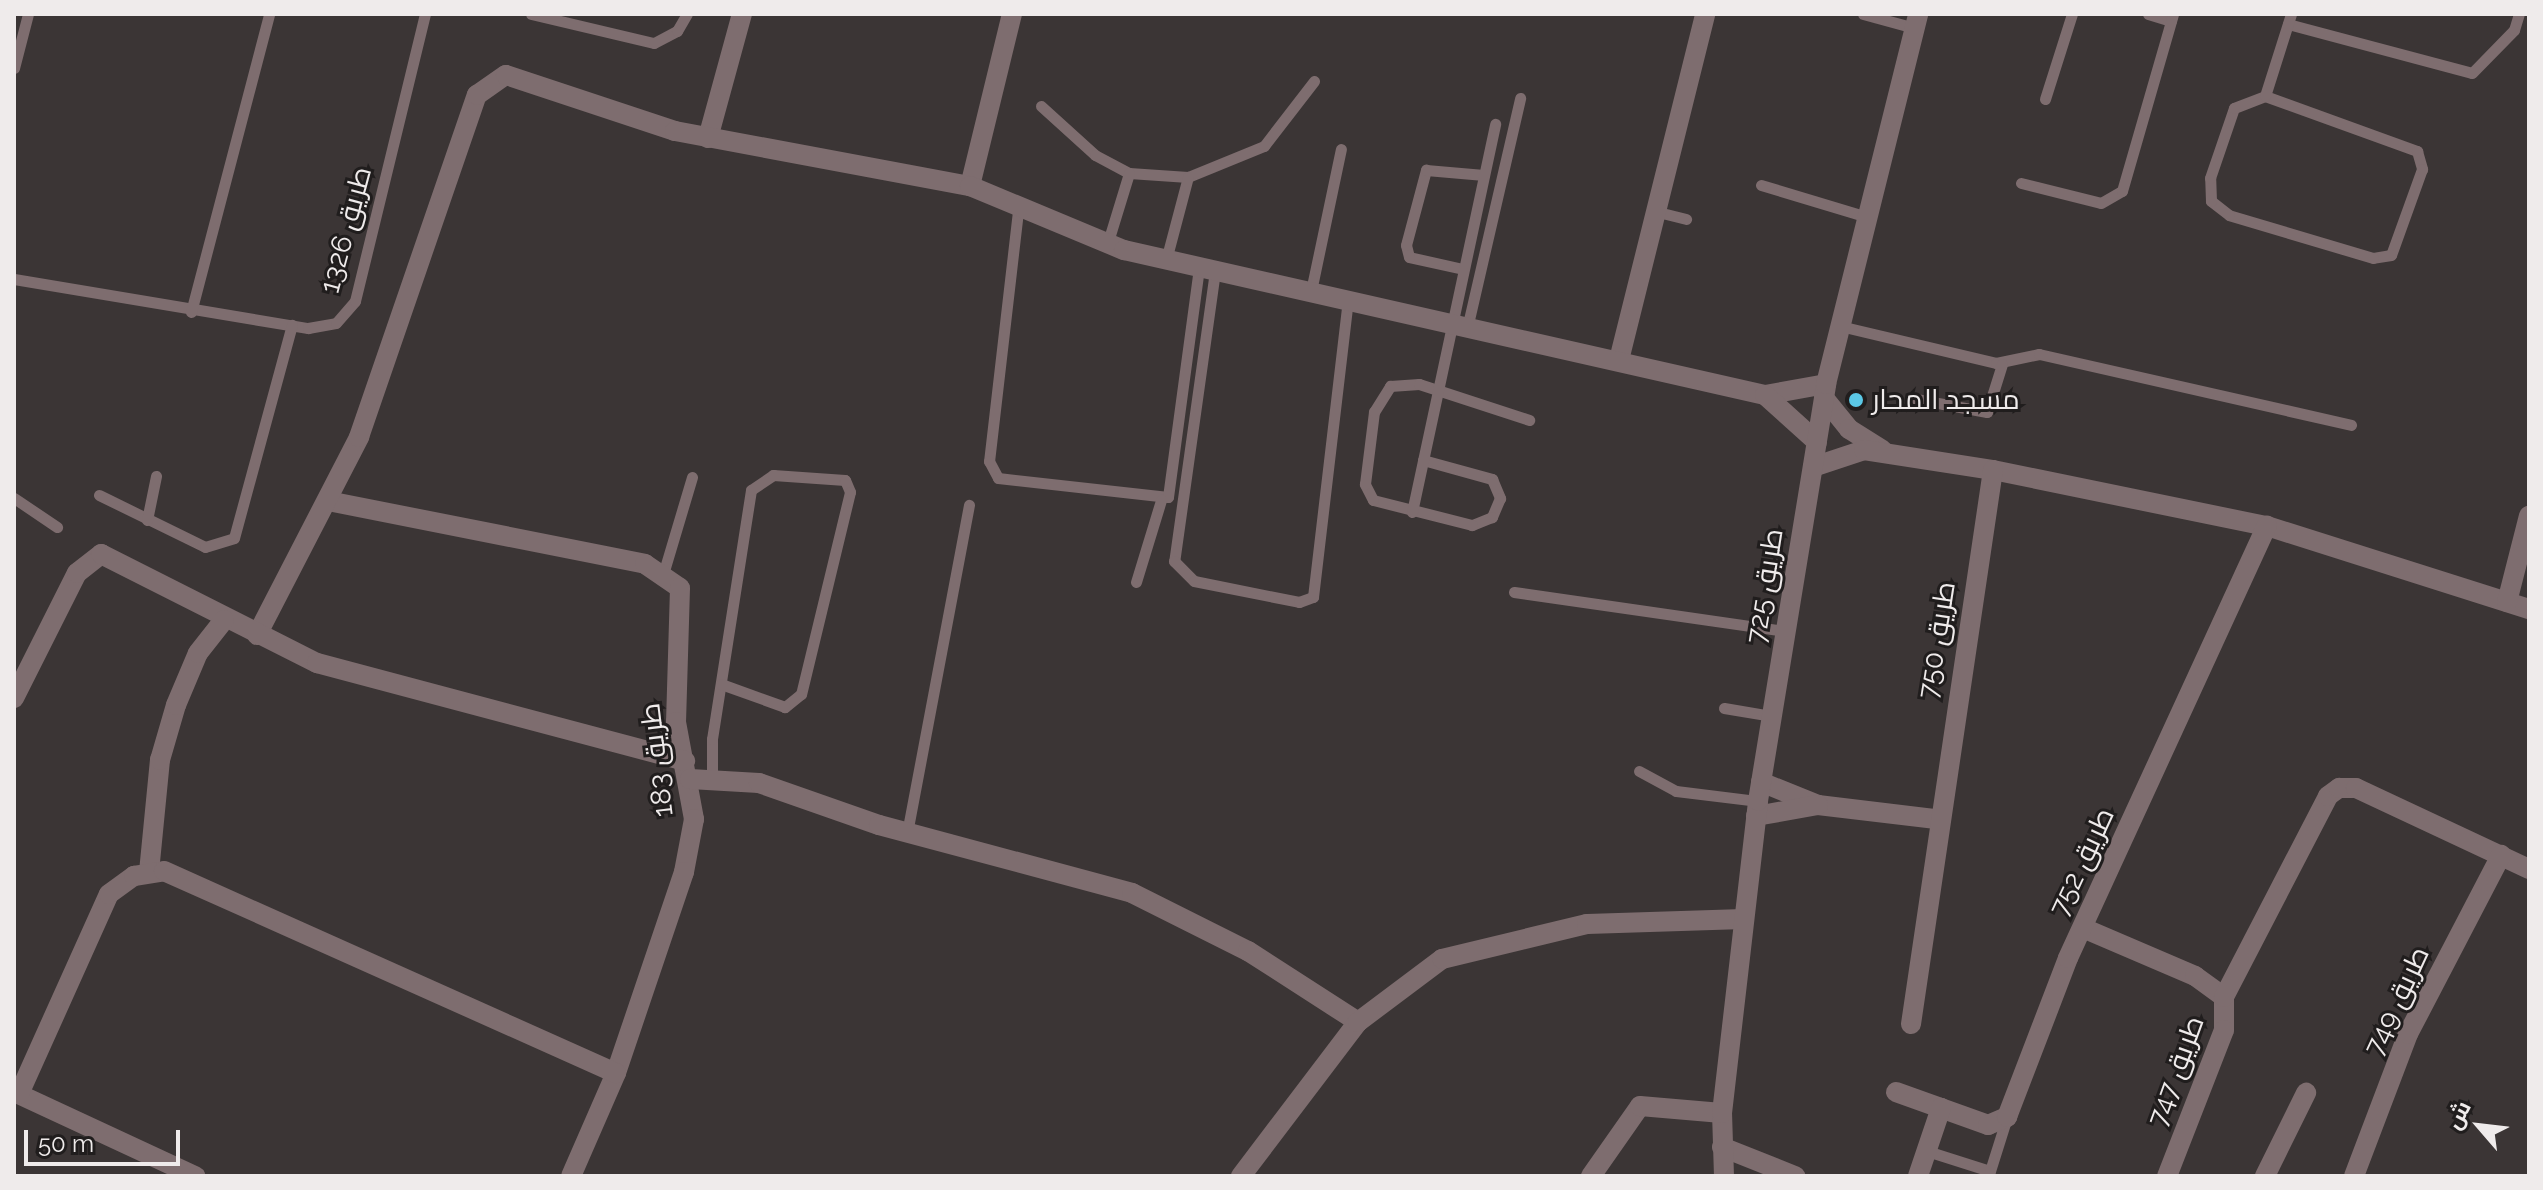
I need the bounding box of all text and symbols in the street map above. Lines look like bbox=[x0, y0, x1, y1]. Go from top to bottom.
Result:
street label: طريق 1326 bbox=[313, 163, 379, 297]
place label: مسجد المحار bbox=[1872, 383, 2020, 417]
marker: مسجد المحار bbox=[1847, 391, 1865, 409]
street label: طريق 725 bbox=[1739, 526, 1791, 646]
street label: طريق 750 bbox=[1911, 579, 1963, 701]
street label: طريق 183 bbox=[633, 701, 681, 819]
street label: طريق 752 bbox=[2042, 803, 2122, 921]
street label: طريق 749 bbox=[2357, 941, 2437, 1061]
street label: طريق 747 bbox=[2141, 1011, 2211, 1131]
north arrow bbox=[2439, 1086, 2519, 1166]
text: ش bbox=[2440, 1096, 2476, 1133]
scale bar bbox=[28, 1114, 184, 1164]
text: 50 m bbox=[38, 1129, 94, 1158]

